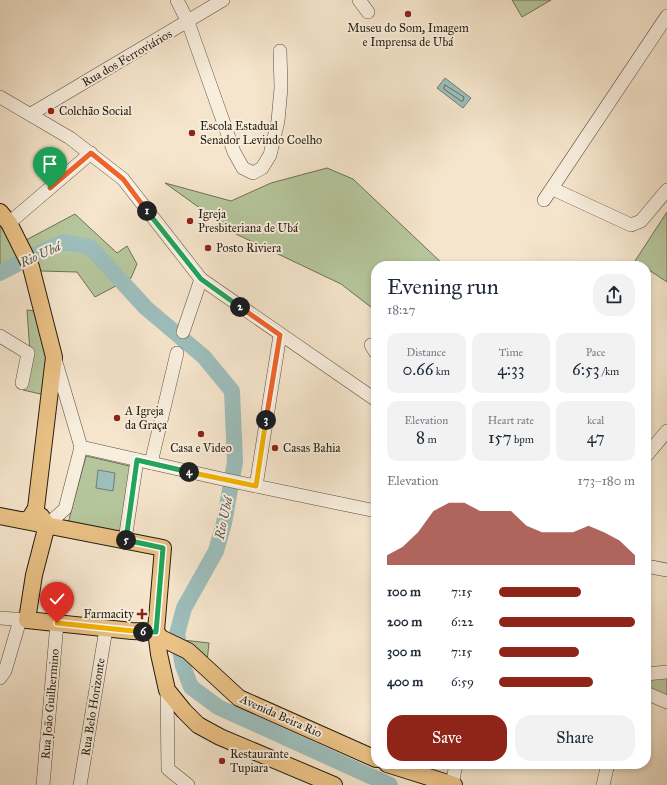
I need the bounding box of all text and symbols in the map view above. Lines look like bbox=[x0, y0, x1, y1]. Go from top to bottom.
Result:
marker: Museu do Som, Imagem e Imprensa de Ubá bbox=[403, 9, 413, 19]
place label: Museu do Som, Imagem e Imprensa de Ubá bbox=[347, 21, 469, 49]
street label: Rua dos Ferroviários bbox=[80, 27, 174, 89]
place label: Colchão Social bbox=[59, 104, 132, 118]
marker: Colchão Social bbox=[46, 106, 56, 116]
place label: Escola Estadual Senador Levindo Coelho bbox=[200, 119, 322, 147]
marker: Escola Estadual Senador Levindo Coelho bbox=[187, 128, 197, 138]
pin bbox=[33, 147, 67, 188]
icon: arrive bbox=[39, 153, 61, 175]
pin: 1 bbox=[137, 201, 157, 221]
text: 1 bbox=[145, 204, 149, 217]
place label: Igreja Presbiteriana de Ubá bbox=[198, 207, 299, 235]
marker: Igreja Presbiteriana de Ubá bbox=[185, 216, 195, 226]
water label: Rio Ubá bbox=[17, 238, 65, 272]
place label: Posto Riviera bbox=[216, 241, 282, 255]
marker: Posto Riviera bbox=[203, 243, 213, 253]
text: Evening run bbox=[387, 273, 499, 300]
button: share bbox=[593, 274, 635, 316]
pin: 2 bbox=[230, 297, 250, 317]
text: 2 bbox=[237, 300, 243, 313]
text: 18:27 bbox=[387, 302, 415, 318]
text: Distance bbox=[407, 346, 446, 359]
text: Time bbox=[499, 346, 523, 359]
text: Pace bbox=[586, 346, 606, 359]
text: 0.66 bbox=[403, 359, 433, 380]
text: 4:33 bbox=[497, 359, 525, 380]
text: 6:53 bbox=[572, 359, 600, 380]
text: km bbox=[433, 365, 450, 378]
text: /km bbox=[600, 365, 619, 378]
place label: A Igreja da Graça bbox=[124, 404, 168, 432]
pin: 3 bbox=[256, 410, 276, 430]
marker: A Igreja da Graça bbox=[112, 413, 122, 423]
text: 3 bbox=[264, 413, 268, 426]
text: Elevation bbox=[404, 414, 448, 427]
text: Heart rate bbox=[488, 414, 534, 427]
text: kcal bbox=[587, 414, 604, 427]
text: 8 bbox=[416, 427, 425, 448]
text: 157 bbox=[488, 427, 512, 448]
text: 47 bbox=[587, 427, 605, 448]
marker: Casa e Video bbox=[196, 429, 206, 439]
text: m bbox=[425, 433, 437, 446]
text: bpm bbox=[512, 433, 534, 446]
place label: Casa e Video bbox=[170, 441, 232, 455]
place label: Casas Bahia bbox=[283, 441, 342, 455]
marker: Casas Bahia bbox=[270, 443, 280, 453]
pin: 4 bbox=[179, 462, 199, 482]
text: 4 bbox=[186, 465, 192, 478]
text: Elevation bbox=[387, 473, 439, 489]
text: 173–180 m bbox=[578, 473, 635, 489]
water label: Rio Ubá bbox=[211, 494, 237, 542]
pin: 5 bbox=[116, 530, 136, 550]
text: 5 bbox=[123, 533, 129, 546]
pin bbox=[40, 582, 74, 623]
text: 100 m bbox=[387, 584, 421, 600]
text: 7:15 bbox=[451, 584, 472, 600]
icon: check bbox=[46, 588, 68, 610]
place label: Farmacity bbox=[84, 607, 134, 621]
marker: Farmacity bbox=[137, 609, 147, 619]
text: 200 m bbox=[387, 614, 422, 630]
text: 6:22 bbox=[451, 614, 474, 630]
pin: 6 bbox=[133, 622, 153, 642]
text: 6 bbox=[140, 625, 146, 638]
text: 300 m bbox=[387, 644, 421, 660]
text: 7:15 bbox=[451, 644, 472, 660]
street label: Rua João Guilhermino bbox=[38, 648, 63, 760]
street label: Rua Belo Horizonte bbox=[78, 657, 108, 757]
text: 400 m bbox=[387, 674, 423, 690]
text: 6:59 bbox=[451, 674, 474, 690]
street label: Avenida Beira Rio bbox=[237, 691, 324, 740]
button: Save bbox=[387, 715, 507, 761]
button: Share bbox=[515, 715, 635, 761]
place label: Restaurante Tupiara bbox=[230, 747, 289, 775]
marker: Restaurante Tupiara bbox=[217, 756, 227, 766]

